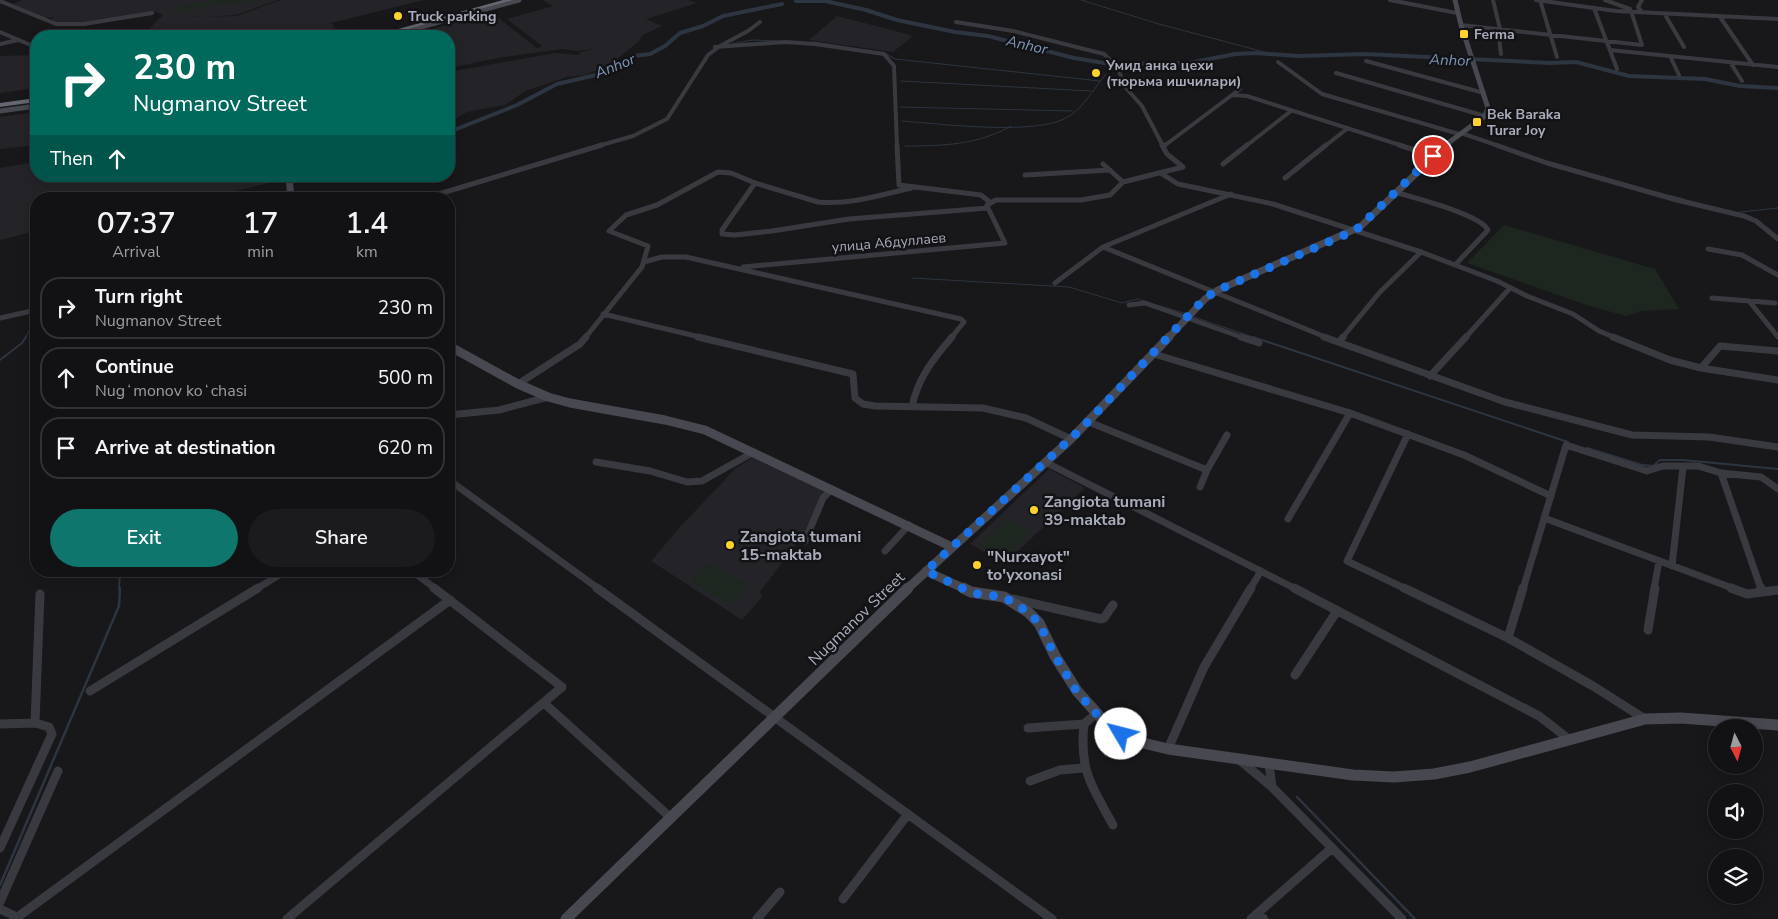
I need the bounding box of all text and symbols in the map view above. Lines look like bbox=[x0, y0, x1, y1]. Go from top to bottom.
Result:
place label: Truck parking bbox=[408, 7, 496, 26]
marker: Truck parking bbox=[392, 10, 404, 22]
place label: Ferma bbox=[1474, 25, 1515, 44]
marker: Ferma bbox=[1458, 28, 1470, 40]
water label: Anhor bbox=[1003, 30, 1050, 60]
text: 230 m bbox=[133, 44, 236, 91]
water label: Anhor bbox=[591, 49, 639, 83]
water label: Anhor bbox=[1428, 49, 1472, 71]
icon: right bbox=[50, 50, 115, 115]
place label: Умид анка цехи (тюрьма ишчилари) bbox=[1105, 56, 1242, 91]
marker: Умид анка цехи (тюрьма ишчилари) bbox=[1090, 67, 1102, 79]
text: Nugmanov Street bbox=[133, 89, 307, 119]
place label: Bek Baraka Turar Joy bbox=[1487, 105, 1561, 140]
marker: Bek Baraka Turar Joy bbox=[1471, 116, 1483, 128]
pin bbox=[1412, 135, 1454, 177]
icon: arrive bbox=[1419, 142, 1447, 170]
icon: ahead bbox=[103, 145, 131, 173]
text: Then bbox=[50, 146, 93, 172]
text: 07:37 bbox=[97, 203, 176, 244]
text: 17 bbox=[243, 203, 279, 244]
text: 1.4 bbox=[345, 203, 388, 244]
street label: улица Абдуллаев bbox=[831, 228, 947, 257]
text: Arrival bbox=[112, 241, 160, 263]
text: min bbox=[247, 241, 274, 263]
text: km bbox=[356, 241, 378, 263]
text: Turn right bbox=[95, 284, 182, 310]
icon: right bbox=[52, 294, 80, 322]
text: 230 m bbox=[378, 295, 433, 321]
text: Nugmanov Street bbox=[95, 310, 221, 332]
text: Continue bbox=[95, 354, 174, 380]
icon: ahead bbox=[52, 364, 80, 392]
text: 500 m bbox=[378, 365, 433, 391]
text: Nugʻmonov koʻchasi bbox=[95, 380, 247, 402]
icon: arrive bbox=[52, 434, 80, 462]
text: Arrive at destination bbox=[95, 435, 276, 461]
text: 620 m bbox=[378, 435, 433, 461]
place label: Zangiota tumani 39-maktab bbox=[1044, 491, 1165, 531]
marker: Zangiota tumani 39-maktab bbox=[1028, 504, 1040, 516]
button: Exit bbox=[50, 509, 238, 567]
button: Share bbox=[248, 509, 435, 567]
place label: Zangiota tumani 15-maktab bbox=[740, 526, 861, 566]
marker: Zangiota tumani 15-maktab bbox=[724, 539, 736, 551]
place label: "Nurxayot" to'yxonasi bbox=[987, 546, 1070, 586]
marker: "Nurxayot" to'yxonasi bbox=[971, 559, 983, 571]
street label: Nugmanov Street bbox=[804, 567, 910, 670]
position arrow bbox=[1094, 707, 1146, 759]
north arrow bbox=[1708, 719, 1762, 774]
map controls bbox=[1708, 719, 1763, 904]
button: sound bbox=[1708, 784, 1763, 839]
button: layers bbox=[1708, 849, 1763, 904]

